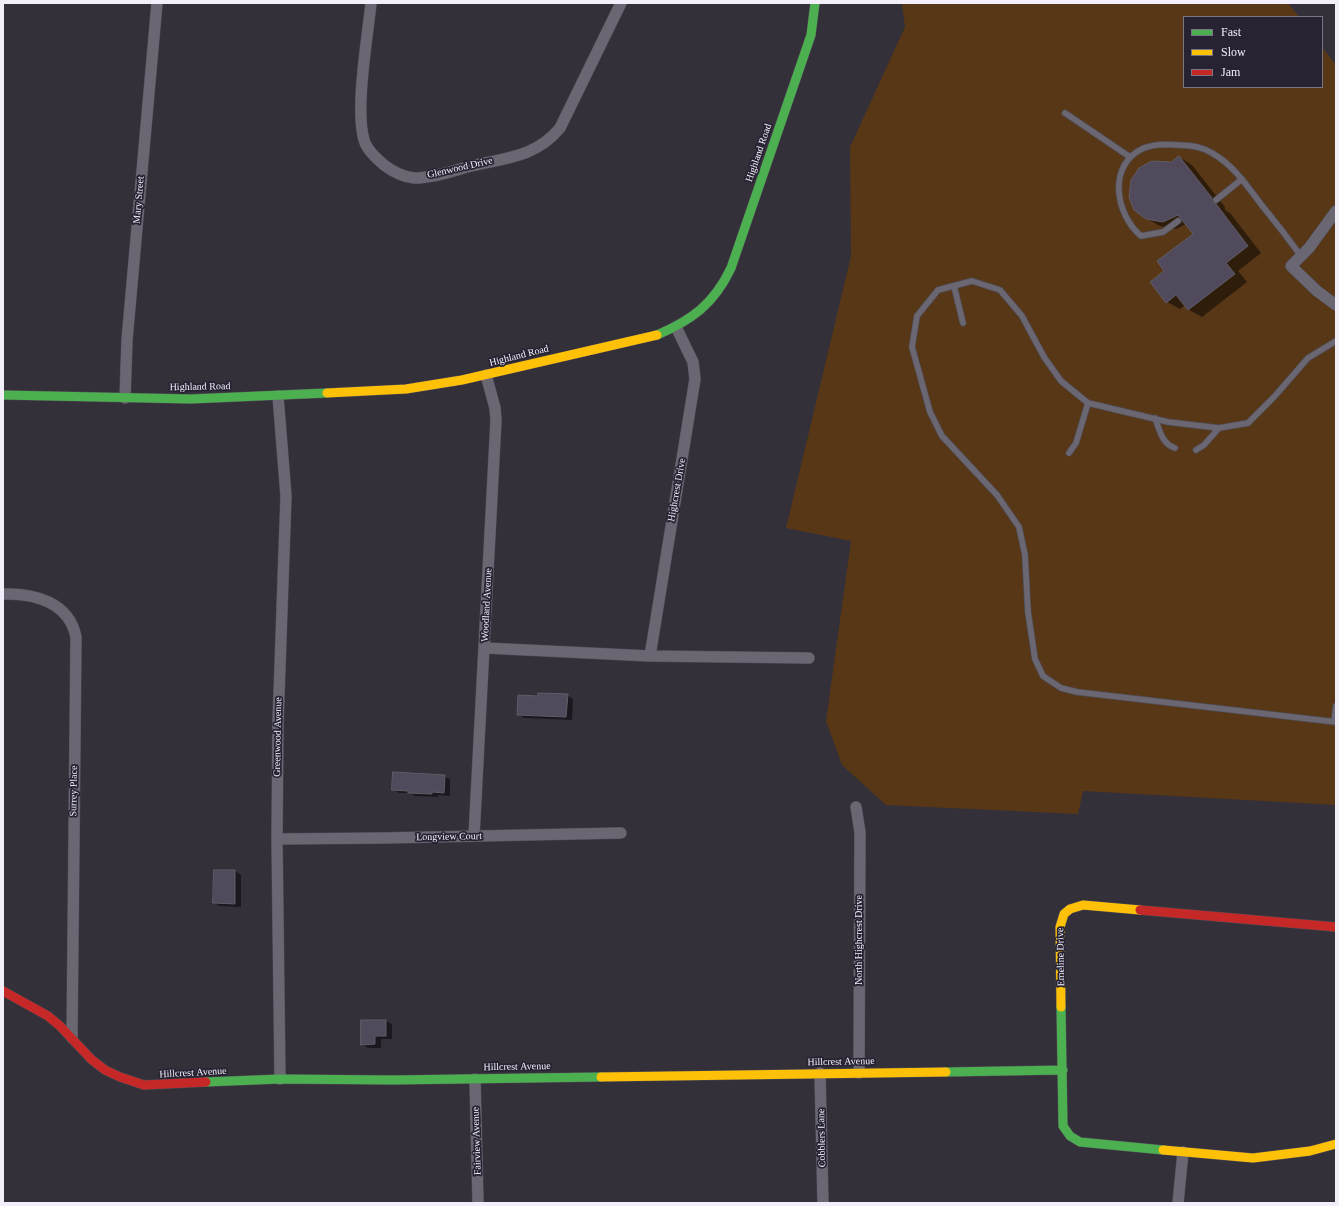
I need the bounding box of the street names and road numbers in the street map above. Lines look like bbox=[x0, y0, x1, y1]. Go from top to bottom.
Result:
street label: Highland Road bbox=[743, 122, 775, 184]
street label: Glenwood Drive bbox=[426, 155, 494, 181]
street label: Mary Street bbox=[131, 176, 147, 224]
street label: Highland Road bbox=[488, 343, 550, 369]
street label: Highland Road bbox=[169, 380, 231, 394]
street label: Highcrest Drive bbox=[666, 457, 688, 523]
street label: Woodland Avenue bbox=[479, 568, 495, 642]
street label: Greenwood Avenue bbox=[271, 697, 285, 777]
street label: Surrey Place bbox=[68, 765, 80, 817]
street label: Longview Court bbox=[416, 830, 482, 844]
street label: North Highcrest Drive bbox=[853, 895, 865, 985]
street label: Emeline Drive bbox=[1054, 928, 1068, 986]
street label: Hillcrest Avenue bbox=[807, 1055, 875, 1069]
street label: Hillcrest Avenue bbox=[483, 1060, 551, 1074]
street label: Hillcrest Avenue bbox=[159, 1065, 227, 1081]
street label: Fairview Avenue bbox=[470, 1107, 484, 1175]
street label: Cobblers Lane bbox=[815, 1109, 829, 1167]

